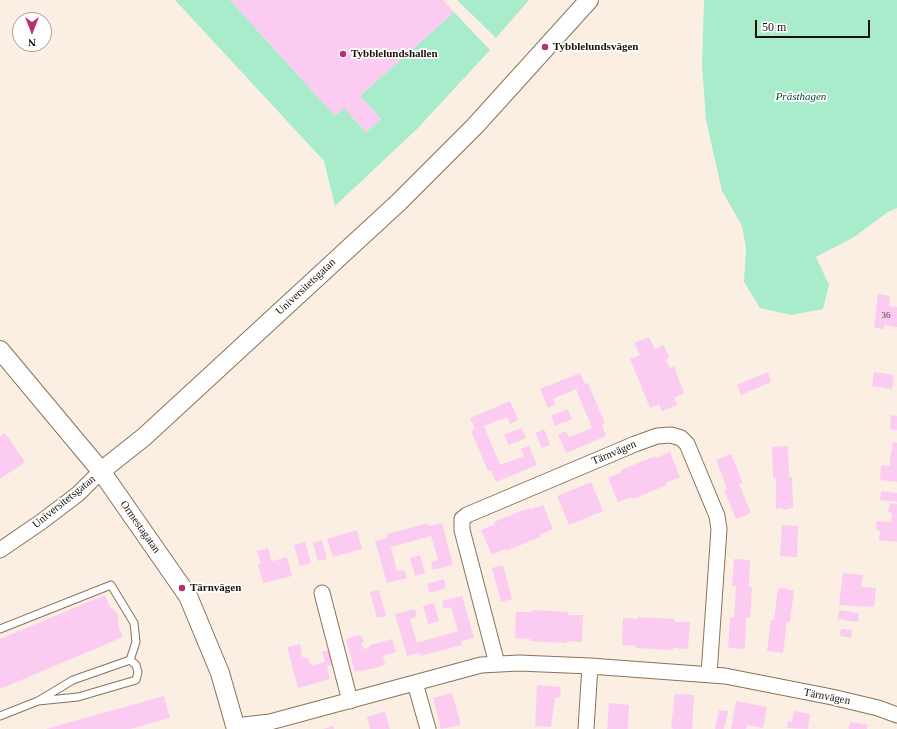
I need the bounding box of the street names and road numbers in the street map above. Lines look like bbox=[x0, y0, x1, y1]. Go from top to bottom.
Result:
street label: Universitetsgatan bbox=[273, 256, 339, 318]
street label: Tärnvägen bbox=[590, 438, 638, 468]
street label: Universitetsgatan bbox=[30, 473, 98, 531]
street label: Ormestagatan bbox=[117, 498, 163, 556]
street label: Tärnvägen bbox=[803, 686, 851, 708]

